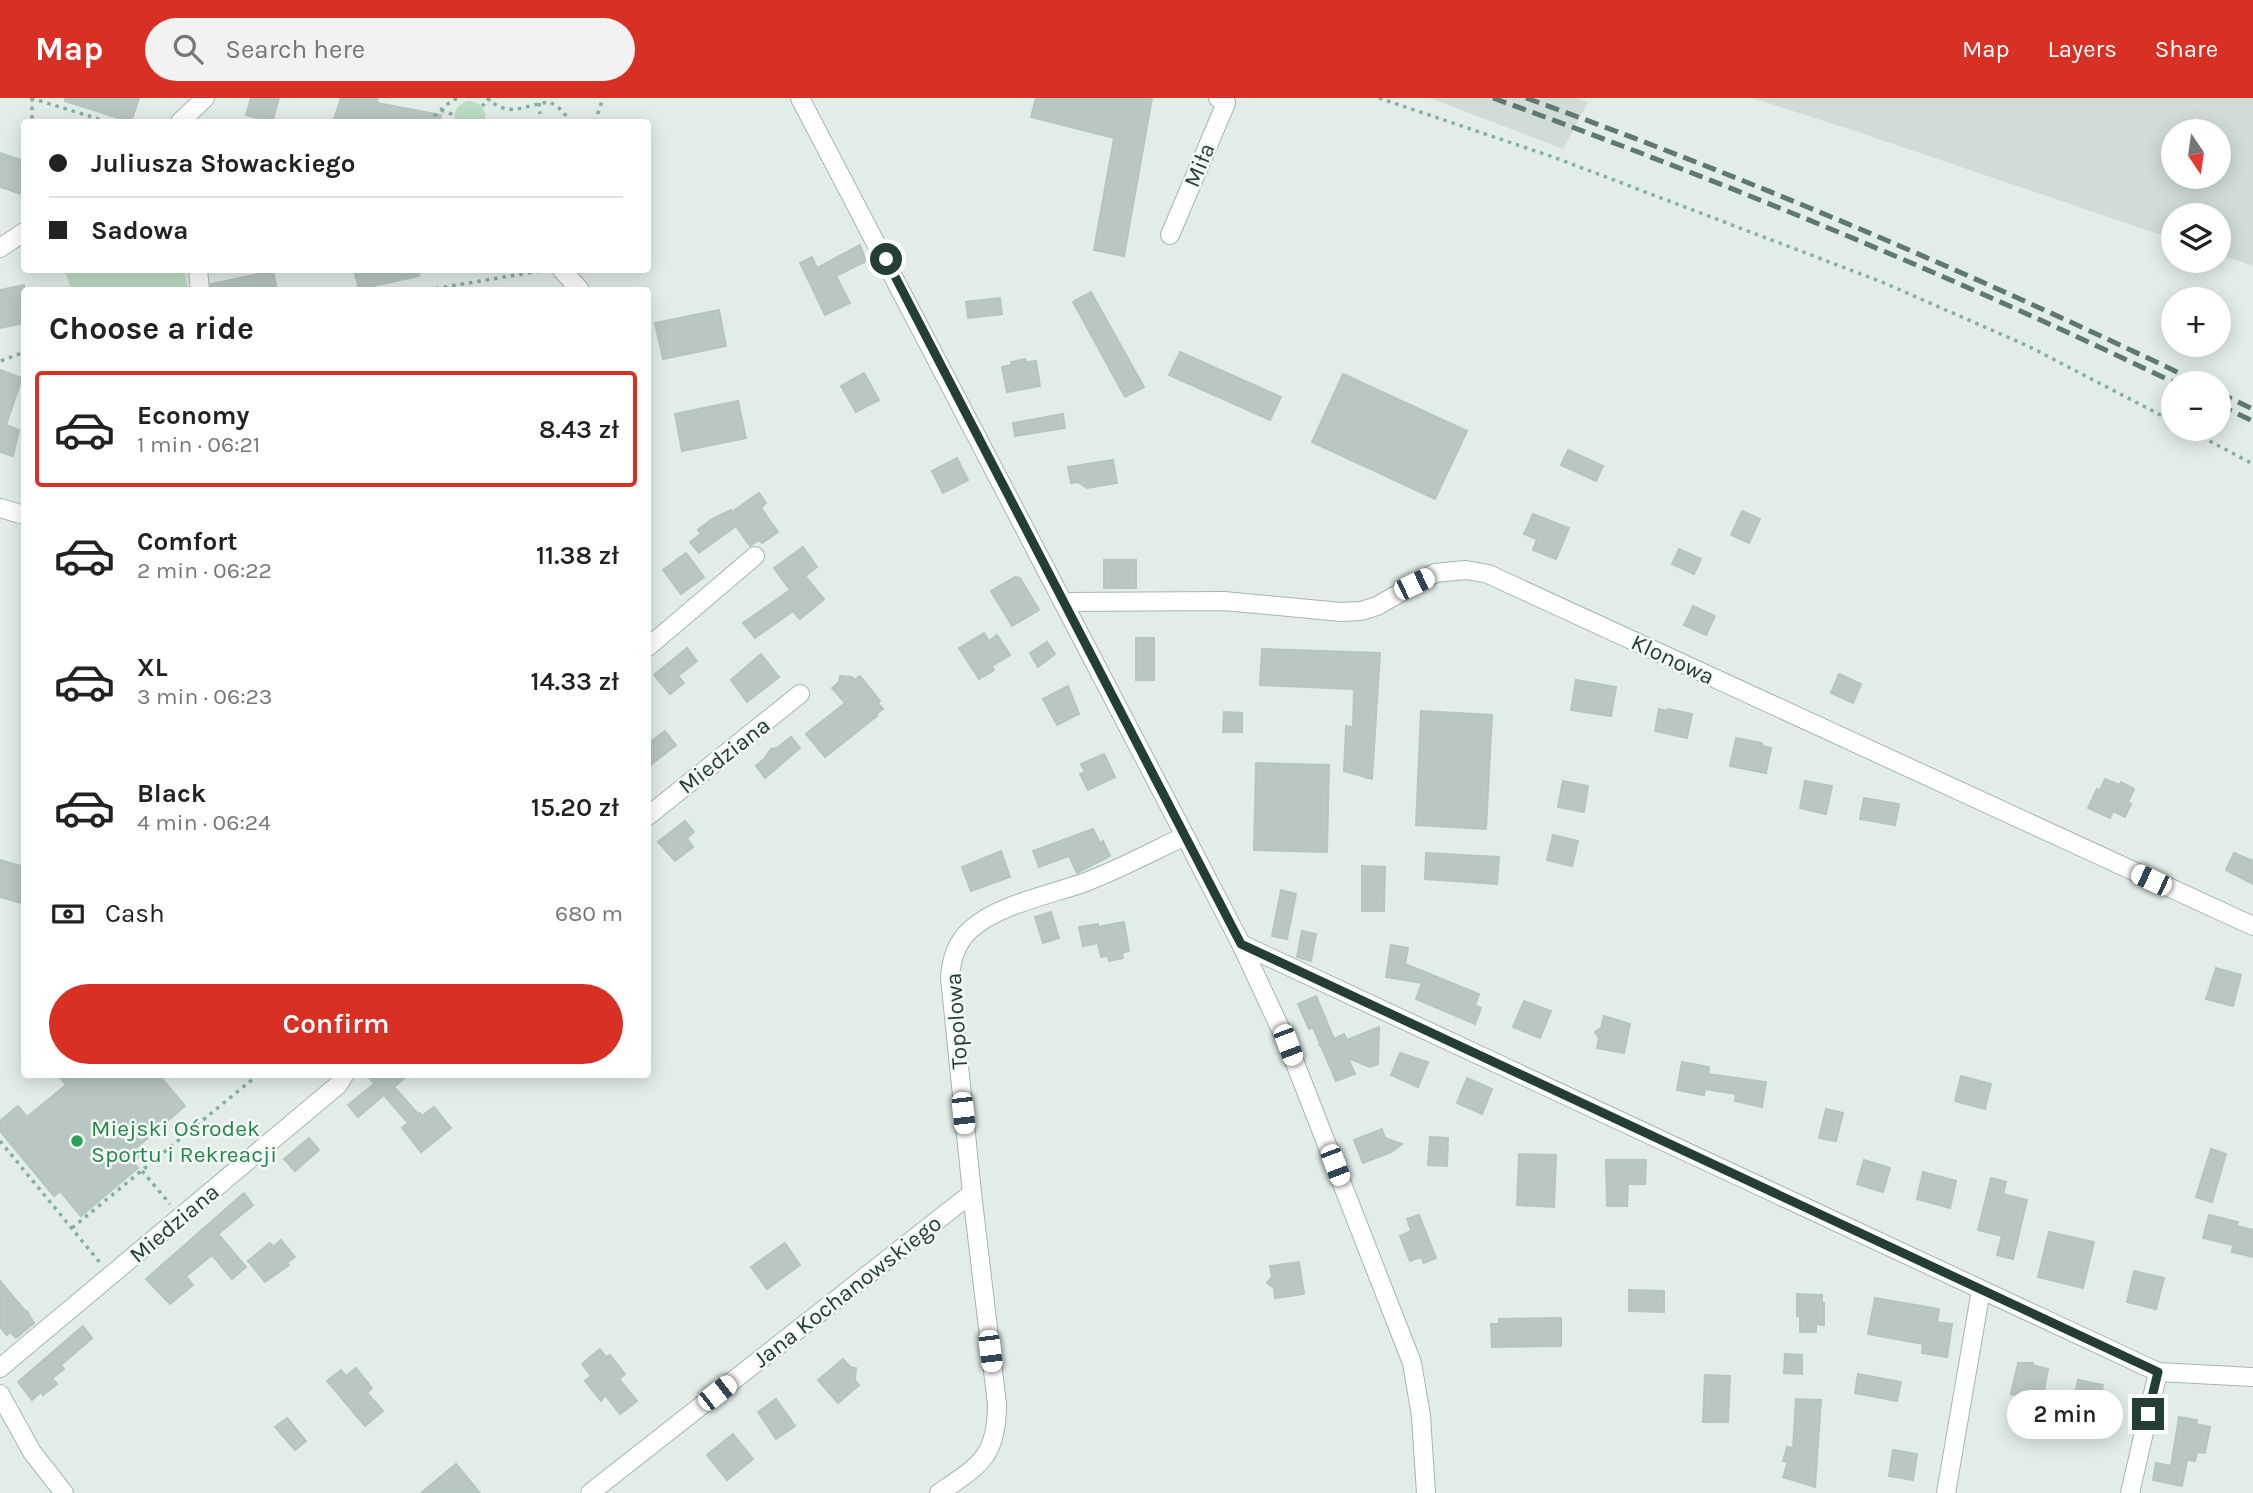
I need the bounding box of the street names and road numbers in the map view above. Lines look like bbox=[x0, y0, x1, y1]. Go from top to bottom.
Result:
street label: Miła bbox=[1178, 139, 1221, 191]
street label: Klonowa bbox=[1627, 628, 1719, 690]
street label: Miedziana bbox=[673, 711, 775, 800]
street label: Topolowa bbox=[940, 972, 973, 1070]
street label: Miedziana bbox=[124, 1178, 225, 1269]
street label: Jana Kochanowskiego bbox=[748, 1210, 947, 1373]

